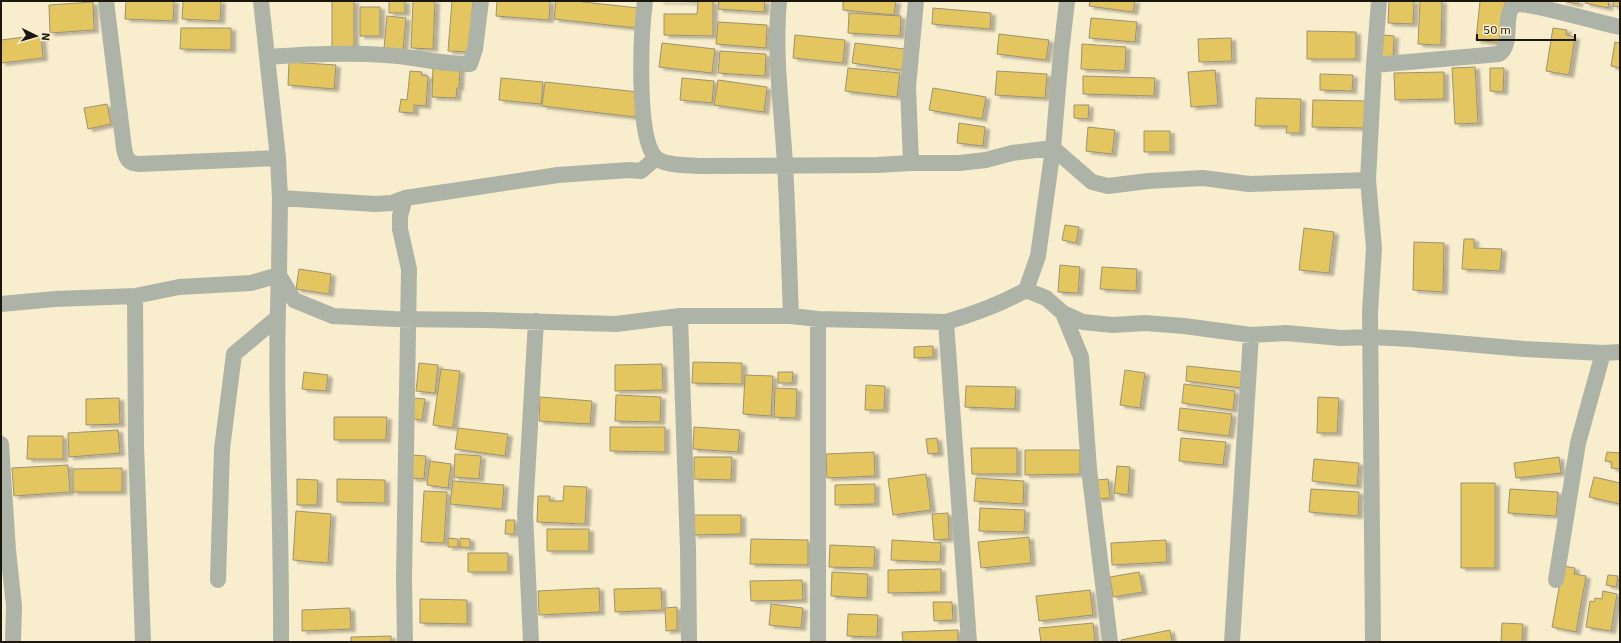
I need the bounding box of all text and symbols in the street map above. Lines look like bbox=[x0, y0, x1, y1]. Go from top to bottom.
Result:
north arrow bbox=[16, 16, 56, 56]
scale bar bbox=[1477, 16, 1575, 42]
text: 50 m bbox=[1483, 22, 1511, 37]
text: N bbox=[39, 32, 53, 41]

